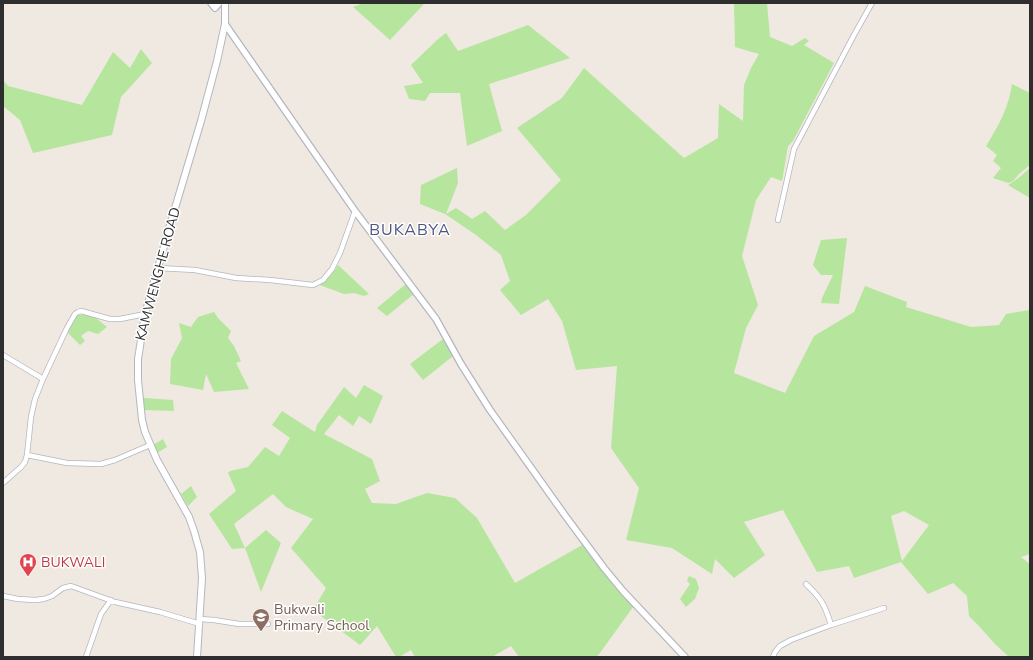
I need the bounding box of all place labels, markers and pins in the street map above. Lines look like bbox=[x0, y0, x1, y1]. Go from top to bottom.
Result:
hospital icon: BUKWALI bbox=[18, 552, 38, 577]
place label: BUKWALI bbox=[41, 553, 105, 572]
place label: Bukwali Primary School bbox=[274, 600, 370, 635]
school or university icon: Bukwali Primary School bbox=[251, 607, 271, 632]

